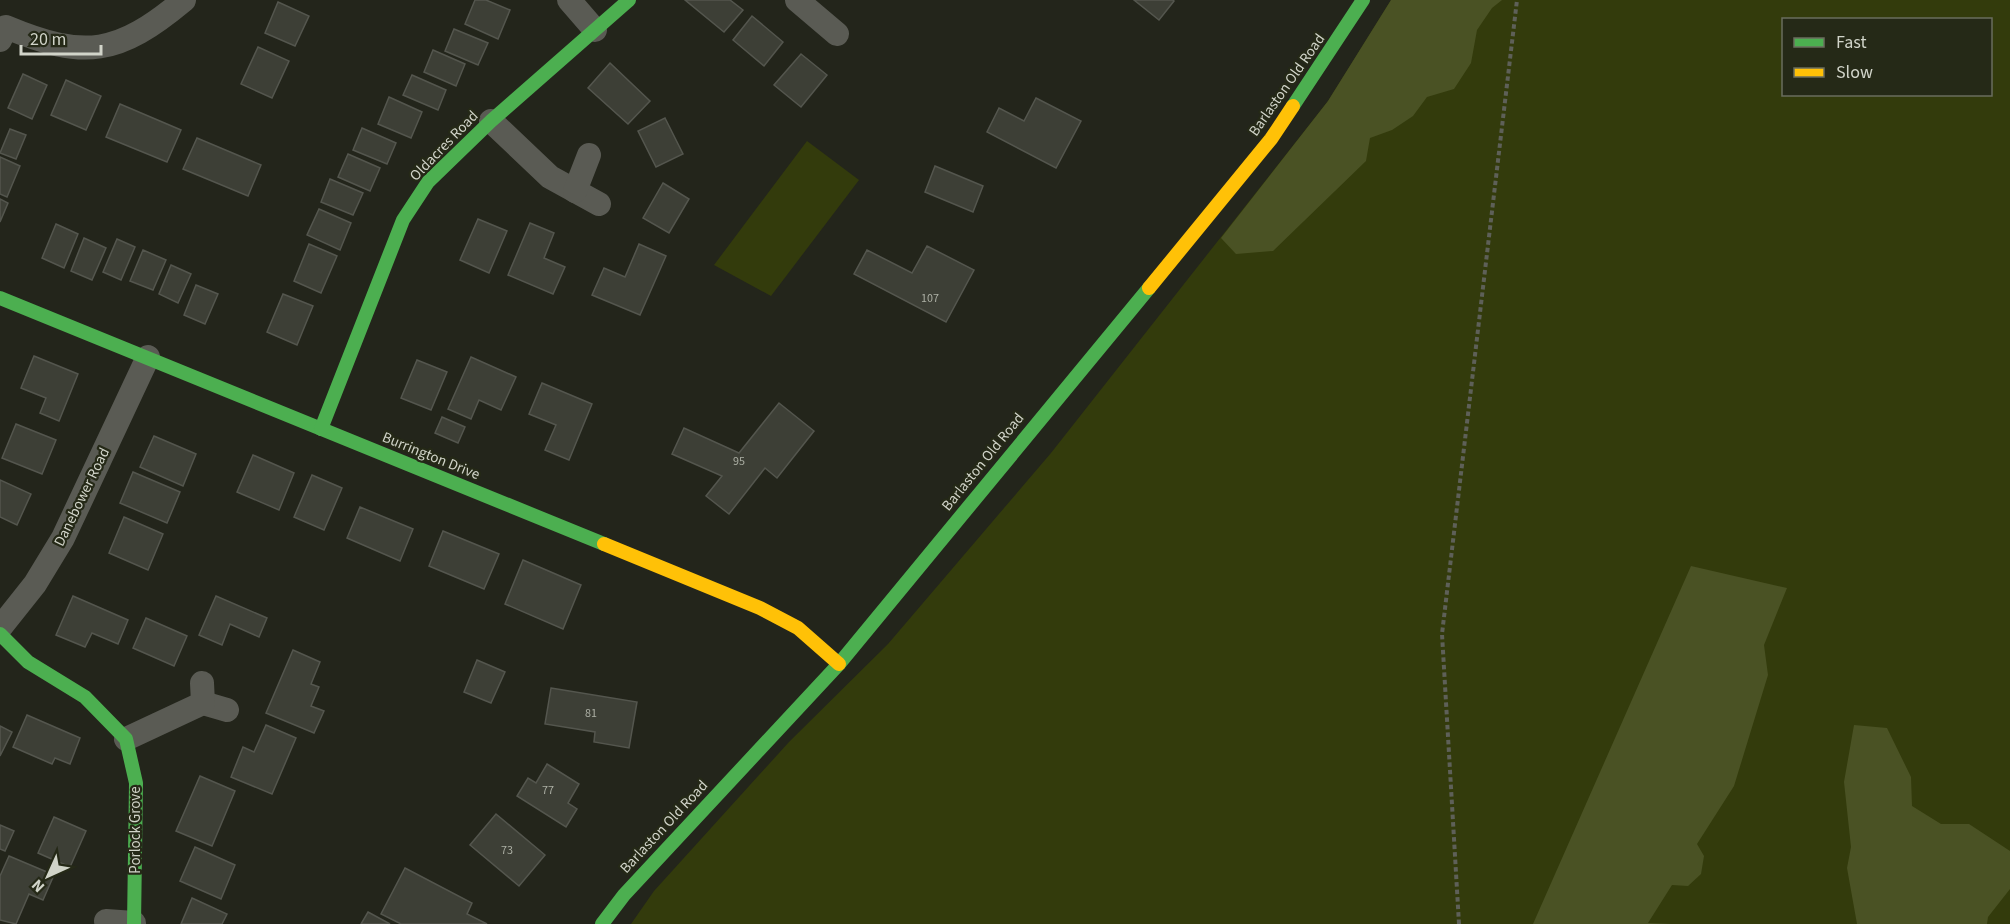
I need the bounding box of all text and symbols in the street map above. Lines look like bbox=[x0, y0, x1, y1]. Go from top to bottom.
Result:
scale bar bbox=[21, 18, 100, 56]
legend bbox=[1782, 18, 1992, 96]
text: 20 m bbox=[30, 27, 66, 52]
street label: Barlaston Old Road bbox=[1244, 30, 1330, 140]
text: Fast bbox=[1836, 30, 1867, 55]
text: Slow bbox=[1836, 60, 1873, 85]
street label: Oldacres Road bbox=[405, 106, 483, 186]
house number: 107 bbox=[921, 290, 939, 307]
street label: Barlaston Old Road bbox=[937, 409, 1029, 515]
street label: Burrington Drive bbox=[379, 427, 483, 485]
street label: Danebower Road bbox=[49, 444, 115, 550]
house number: 95 bbox=[733, 453, 745, 470]
house number: 81 bbox=[585, 705, 597, 722]
street label: Barlaston Old Road bbox=[615, 776, 713, 878]
house number: 77 bbox=[542, 782, 554, 799]
street label: Porlock Grove bbox=[125, 786, 146, 874]
house number: 73 bbox=[501, 842, 513, 859]
north arrow bbox=[18, 846, 78, 906]
text: N bbox=[27, 874, 50, 897]

